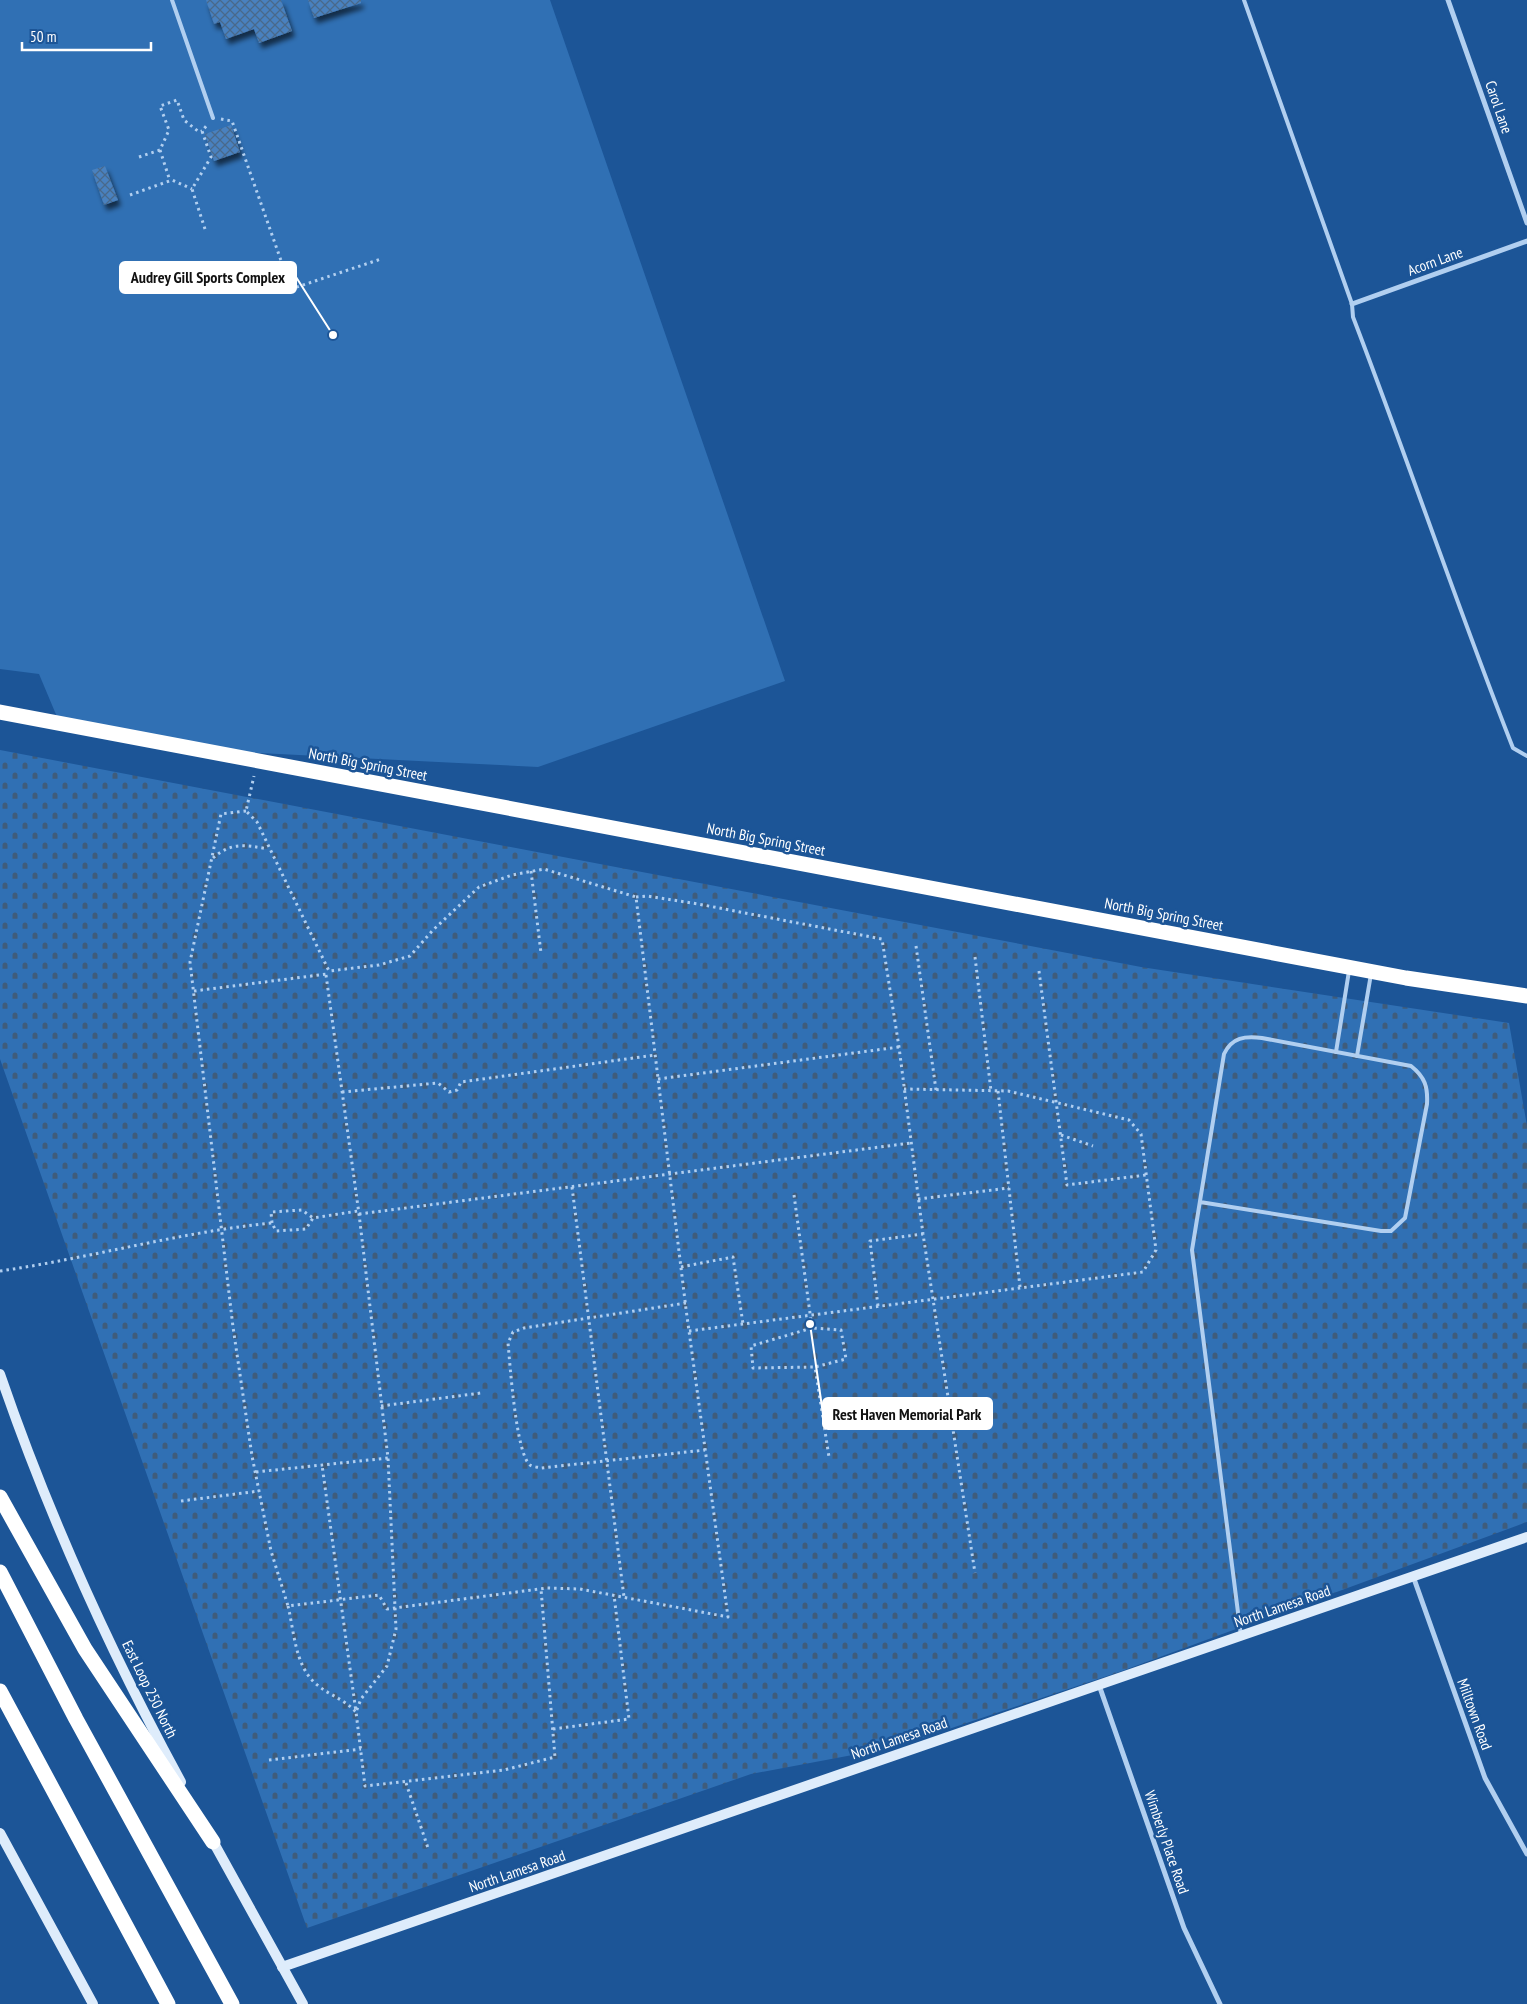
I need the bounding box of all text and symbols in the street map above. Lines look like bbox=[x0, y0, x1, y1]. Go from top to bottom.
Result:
scale bar bbox=[22, 20, 151, 52]
text: 50 m bbox=[30, 27, 56, 46]
street label: Carol Lane bbox=[1481, 78, 1517, 136]
street label: Acorn Lane bbox=[1405, 242, 1465, 280]
callout: Audrey Gill Sports Complex bbox=[120, 262, 296, 293]
text: Audrey Gill Sports Complex bbox=[130, 267, 285, 287]
street label: North Big Spring Street bbox=[307, 743, 429, 785]
street label: North Big Spring Street bbox=[705, 818, 827, 860]
street label: North Big Spring Street bbox=[1103, 893, 1225, 935]
callout: Rest Haven Memorial Park bbox=[823, 1398, 992, 1429]
text: Rest Haven Memorial Park bbox=[833, 1404, 982, 1424]
street label: North Lamesa Road bbox=[1231, 1581, 1333, 1631]
street label: East Loop 250 North bbox=[118, 1637, 182, 1741]
street label: Milltown Road bbox=[1453, 1676, 1497, 1752]
street label: North Lamesa Road bbox=[848, 1713, 950, 1763]
street label: Wimberly Place Road bbox=[1140, 1788, 1194, 1896]
street label: North Lamesa Road bbox=[466, 1846, 568, 1896]

